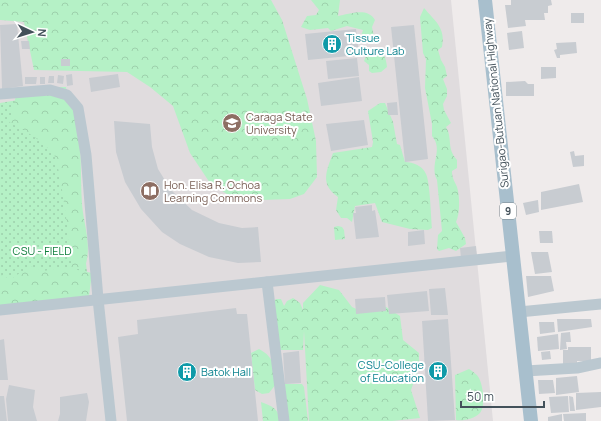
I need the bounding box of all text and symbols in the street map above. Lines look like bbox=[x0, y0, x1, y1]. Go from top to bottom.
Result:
north arrow bbox=[12, 12, 52, 52]
street label: Surigao-Butuan National Highway bbox=[479, 18, 512, 188]
text: N bbox=[35, 28, 50, 37]
place label: Tissue Culture Lab bbox=[346, 30, 405, 58]
building icon: Tissue Culture Lab bbox=[321, 33, 343, 55]
place label: Caraga State University bbox=[246, 109, 313, 137]
school or university icon: Caraga State University bbox=[221, 112, 243, 134]
place label: Hon. Elisa R. Ochoa Learning Commons bbox=[164, 177, 262, 205]
library icon: Hon. Elisa R. Ochoa Learning Commons bbox=[139, 180, 161, 202]
road number: 9 bbox=[500, 203, 516, 219]
park label: CSU - FIELD bbox=[12, 243, 72, 258]
place label: CSU-College of Education bbox=[358, 357, 425, 385]
building icon: CSU-College of Education bbox=[427, 360, 449, 382]
building icon: Batok Hall bbox=[176, 361, 198, 383]
place label: Batok Hall bbox=[201, 364, 251, 379]
scale bar bbox=[461, 383, 544, 409]
text: 50 m bbox=[467, 388, 494, 405]

